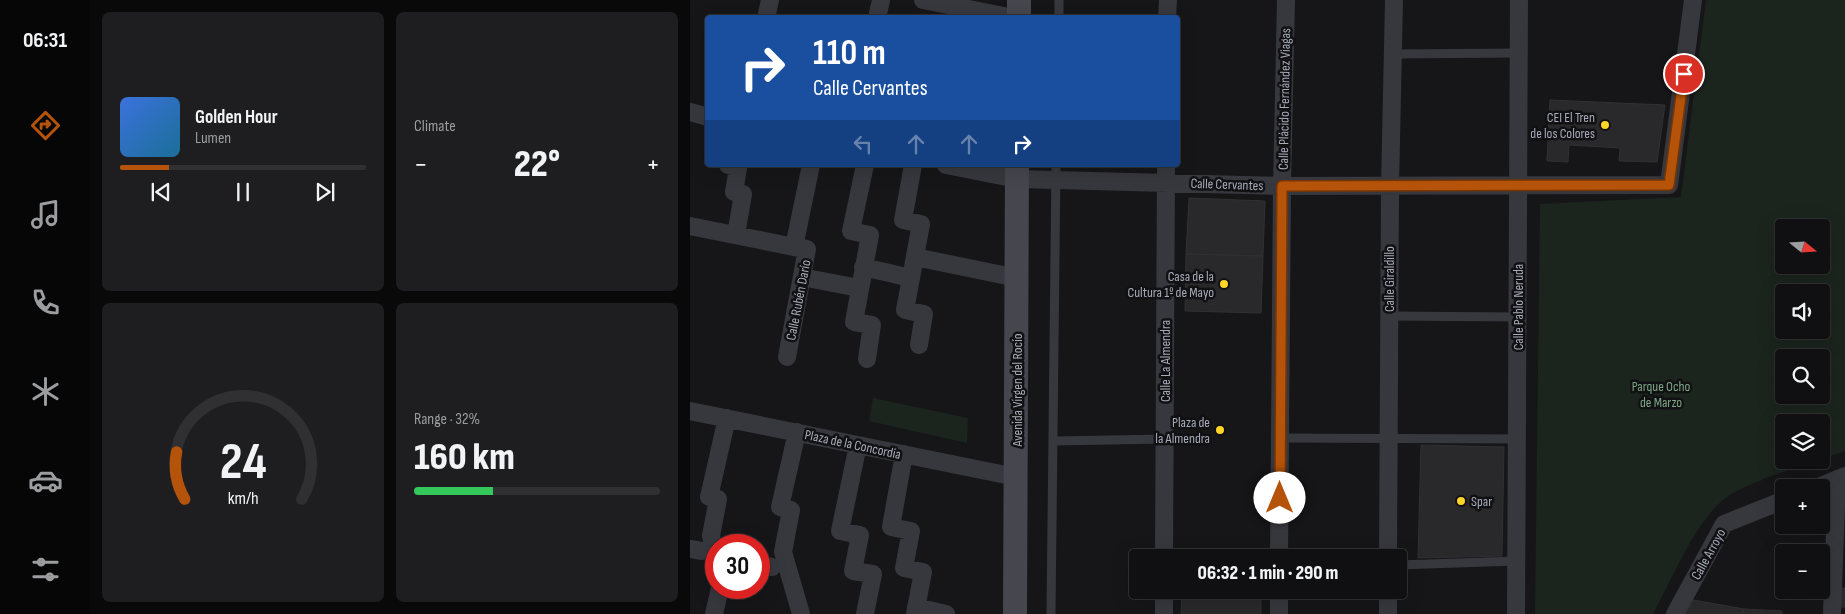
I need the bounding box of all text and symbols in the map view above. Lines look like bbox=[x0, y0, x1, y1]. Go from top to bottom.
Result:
text: 06:31 bbox=[23, 27, 67, 54]
street label: Calle Plácido Fernández Viagas bbox=[1275, 28, 1294, 170]
text: 110 m bbox=[813, 32, 886, 75]
icon: right bbox=[730, 35, 795, 100]
pin bbox=[1663, 53, 1705, 95]
icon: arrive bbox=[1670, 60, 1698, 88]
text: Calle Cervantes bbox=[813, 75, 928, 102]
text: Golden Hour bbox=[195, 106, 278, 129]
icon: directions bbox=[28, 108, 63, 143]
place label: CEI El Tren de los Colores bbox=[1530, 109, 1595, 142]
text: Climate bbox=[414, 117, 456, 136]
marker: CEI El Tren de los Colores bbox=[1599, 119, 1611, 131]
text: Lumen bbox=[195, 129, 231, 148]
icon: left bbox=[849, 130, 877, 158]
icon: ahead bbox=[902, 130, 930, 158]
icon: ahead bbox=[955, 130, 983, 158]
icon: right bbox=[1008, 130, 1036, 158]
text: 22° bbox=[514, 142, 560, 187]
text: − bbox=[414, 148, 428, 181]
text: + bbox=[646, 148, 660, 181]
street label: Calle Cervantes bbox=[1190, 175, 1264, 194]
icon: previous bbox=[147, 178, 175, 206]
icon: pause bbox=[229, 178, 257, 206]
icon: next bbox=[311, 178, 339, 206]
icon: music bbox=[28, 197, 63, 232]
north arrow bbox=[1775, 219, 1830, 274]
map controls bbox=[1775, 219, 1830, 599]
street label: Calle Giraldillo bbox=[1381, 246, 1398, 312]
street label: Calle Rubén Darío bbox=[782, 258, 815, 342]
street label: Calle Pablo Neruda bbox=[1510, 264, 1527, 350]
place label: Casa de la Cultura 1º de Mayo bbox=[1128, 268, 1214, 301]
marker: Casa de la Cultura 1º de Mayo bbox=[1218, 278, 1230, 290]
button: sound bbox=[1775, 284, 1830, 339]
icon: phone bbox=[28, 285, 63, 320]
street label: Calle La Almendra bbox=[1157, 320, 1174, 402]
street label: Avenida Virgen del Rocío bbox=[1009, 333, 1026, 448]
button: search bbox=[1775, 349, 1830, 404]
icon: climate bbox=[28, 374, 63, 409]
park label: Parque Ocho de Marzo bbox=[1632, 378, 1691, 411]
text: Range · 32% bbox=[414, 410, 480, 429]
place label: Plaza de la Almendra bbox=[1155, 414, 1210, 447]
button: layers bbox=[1775, 414, 1830, 469]
marker: Plaza de la Almendra bbox=[1214, 424, 1226, 436]
street label: Plaza de la Concordia bbox=[803, 426, 903, 463]
text: 24 bbox=[220, 431, 266, 494]
text: 160 km bbox=[414, 435, 515, 480]
icon: car bbox=[28, 463, 63, 498]
position arrow bbox=[1253, 471, 1305, 523]
button: + bbox=[1775, 479, 1830, 534]
text: km/h bbox=[228, 488, 258, 509]
place label: Spar bbox=[1471, 493, 1492, 510]
marker: Spar bbox=[1455, 495, 1467, 507]
street label: Calle Arroyo bbox=[1687, 526, 1730, 583]
speed limit sign: 30 bbox=[705, 534, 770, 599]
button: − bbox=[1775, 544, 1830, 599]
icon: filters bbox=[28, 552, 63, 587]
text: 06:32 · 1 min · 290 m bbox=[1198, 562, 1338, 585]

